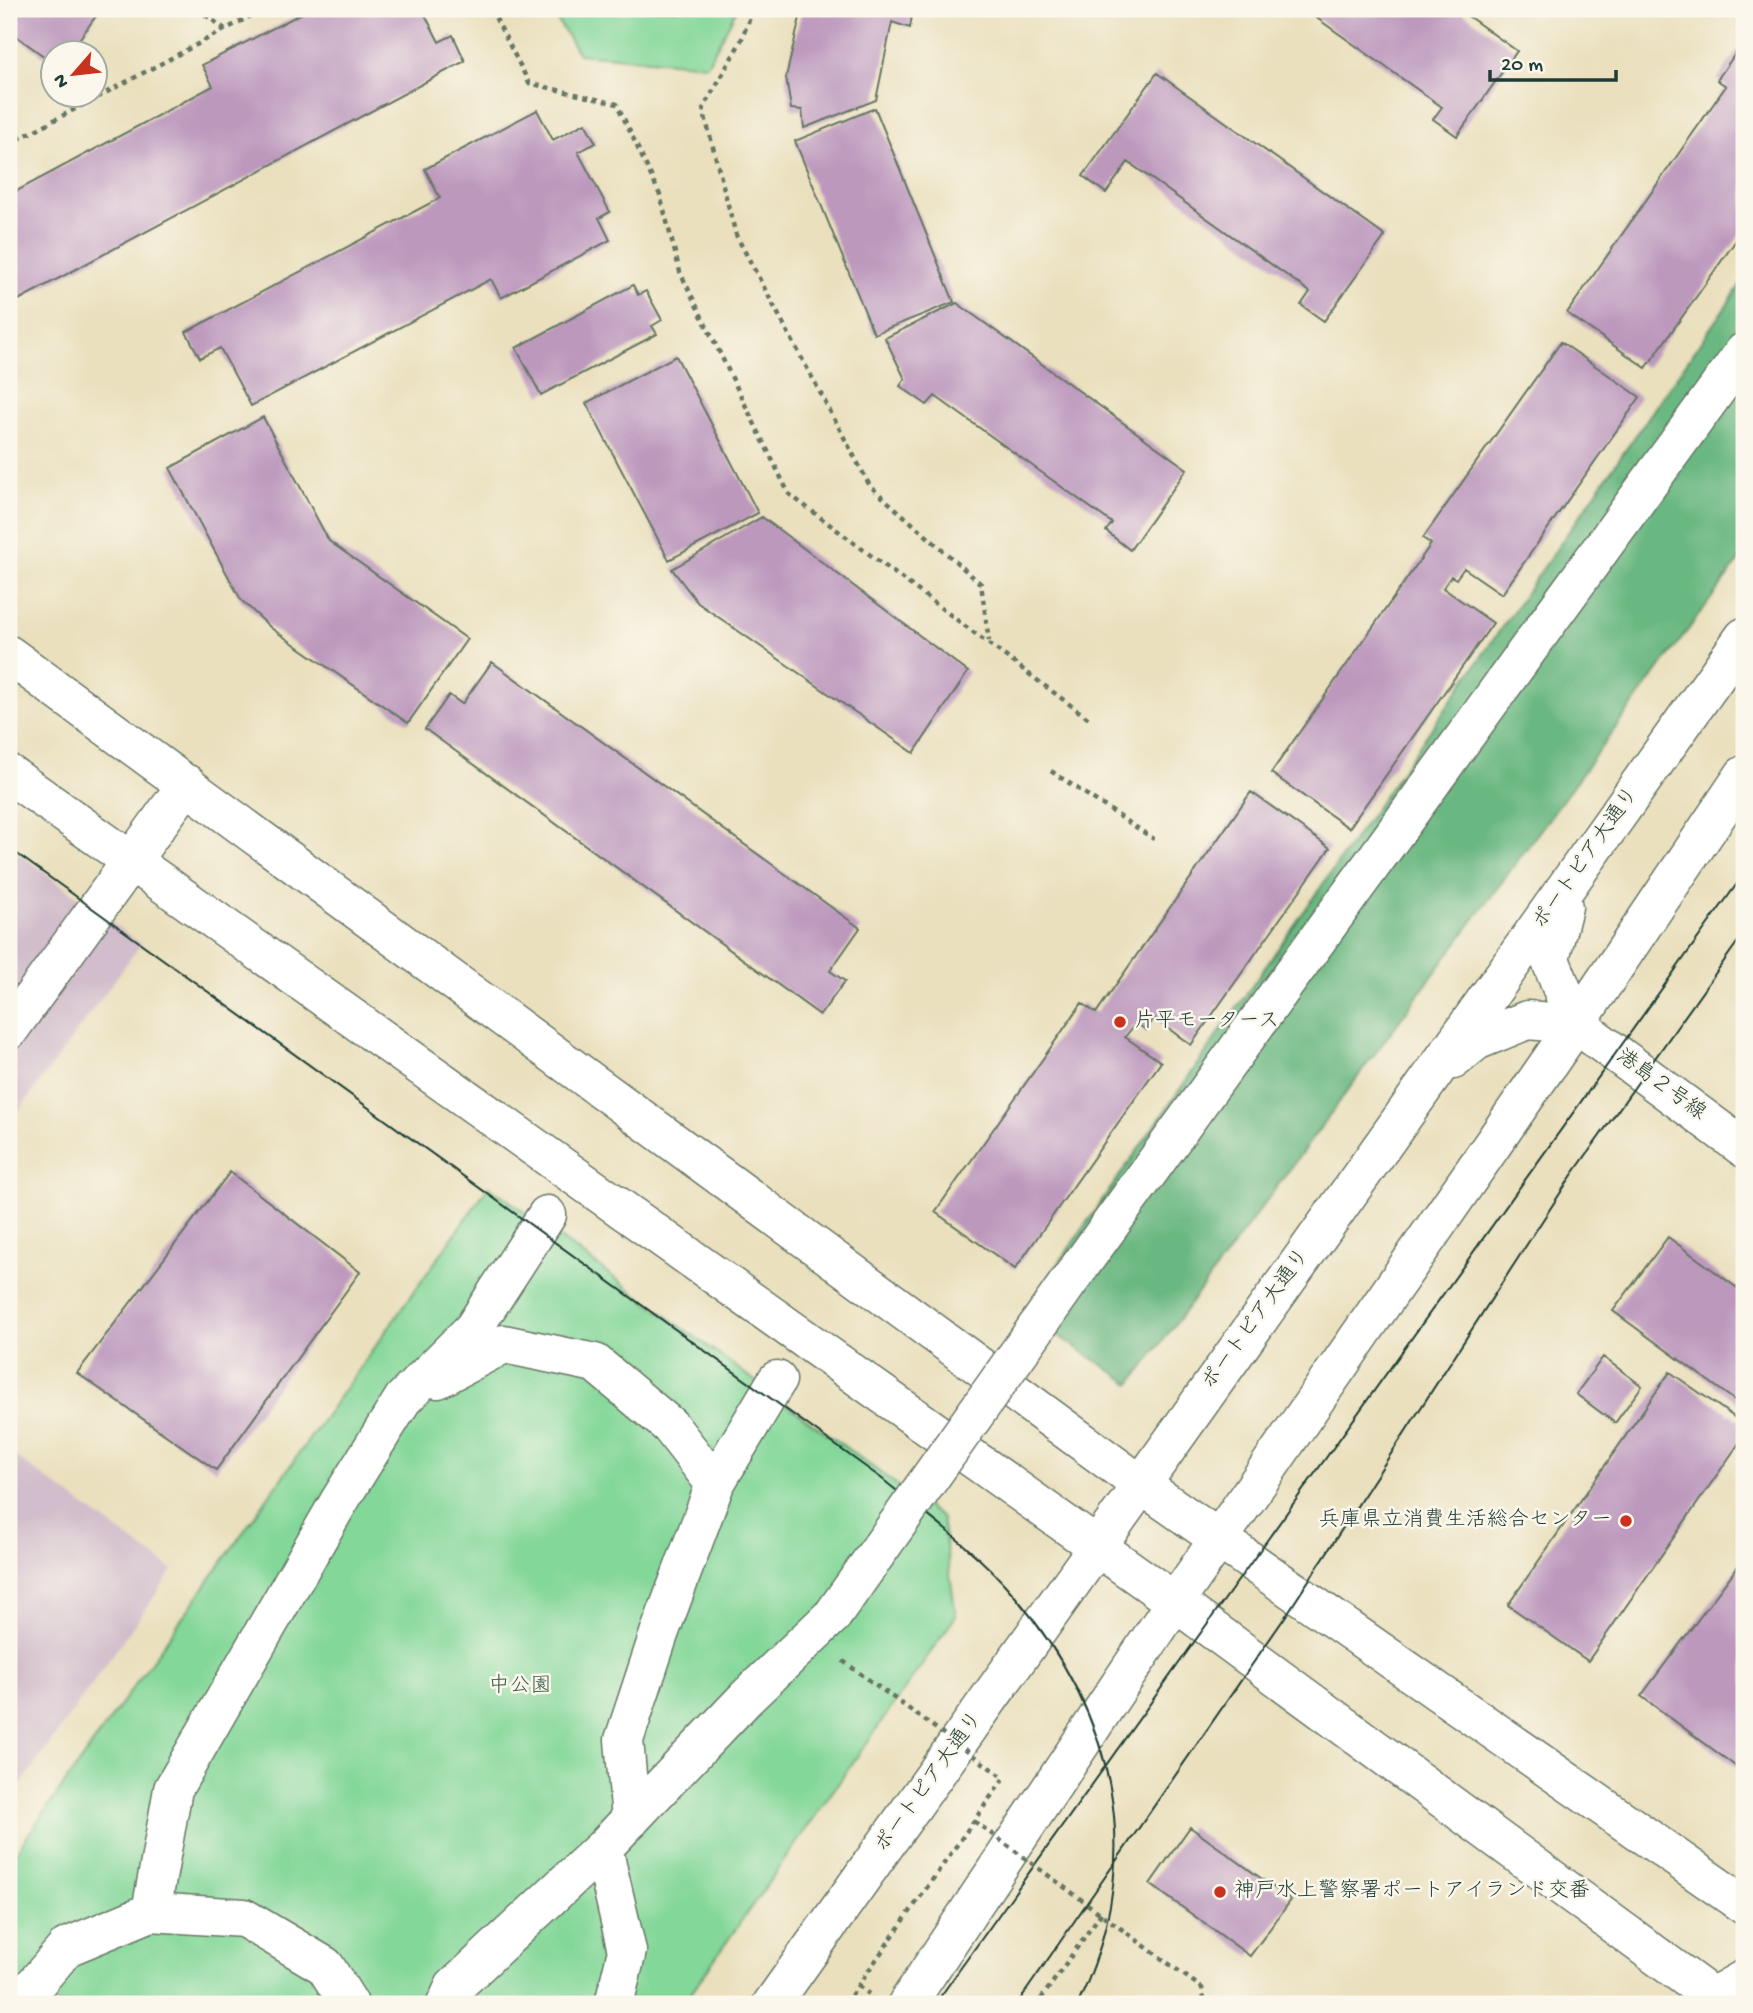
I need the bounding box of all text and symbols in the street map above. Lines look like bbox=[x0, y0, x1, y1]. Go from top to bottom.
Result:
north arrow bbox=[38, 38, 108, 108]
scale bar bbox=[1490, 38, 1616, 82]
text: 20 m bbox=[1501, 54, 1543, 79]
text: N bbox=[49, 69, 75, 91]
street label: ポートピア大通り bbox=[1528, 782, 1645, 935]
place label: 片平モータース bbox=[1134, 1009, 1279, 1035]
marker: 片平モータース bbox=[1112, 1014, 1128, 1030]
street label: 港島２号線 bbox=[1610, 1044, 1710, 1127]
street label: ポートピア大通り bbox=[1197, 1244, 1316, 1395]
place label: 兵庫県立消費生活総合センター bbox=[1319, 1507, 1612, 1534]
marker: 兵庫県立消費生活総合センター bbox=[1618, 1513, 1634, 1529]
park label: 中公園 bbox=[489, 1673, 552, 1700]
street label: ポートピア大通り bbox=[870, 1707, 989, 1858]
place label: 神戸水上警察署ポートアイランド交番 bbox=[1234, 1878, 1590, 1905]
marker: 神戸水上警察署ポートアイランド交番 bbox=[1212, 1884, 1228, 1900]

